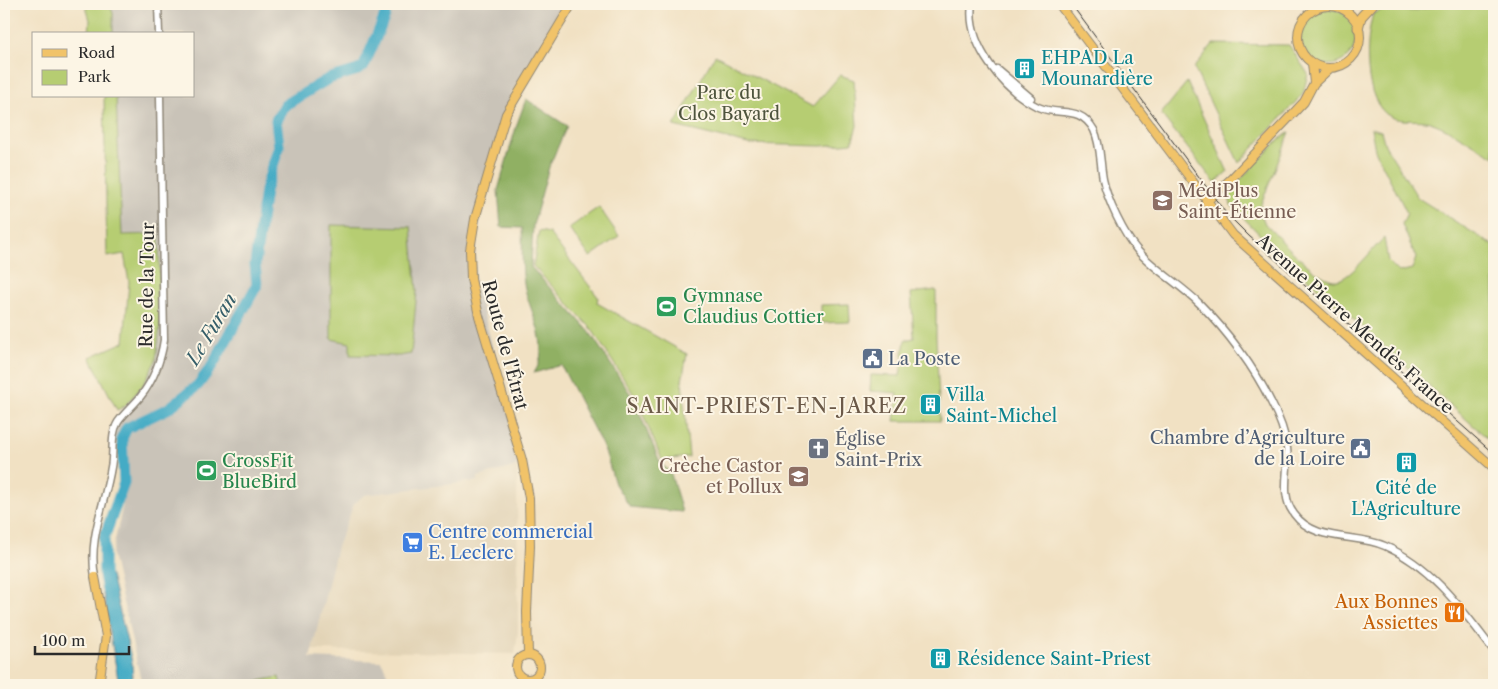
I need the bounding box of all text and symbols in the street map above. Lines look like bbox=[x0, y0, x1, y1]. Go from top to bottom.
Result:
legend bbox=[32, 32, 195, 98]
text: Road bbox=[78, 43, 115, 62]
place label: EHPAD La Mounardière bbox=[1041, 47, 1153, 90]
building icon: EHPAD La Mounardière bbox=[1013, 56, 1037, 80]
text: Park bbox=[78, 67, 112, 86]
park label: Parc du Clos Bayard bbox=[678, 82, 780, 125]
place label: MédiPlus Saint-Étienne bbox=[1178, 180, 1296, 223]
school or university icon: MédiPlus Saint-Étienne bbox=[1150, 189, 1174, 213]
street label: Rue de la Tour bbox=[135, 222, 159, 348]
street label: Avenue Pierre Mendès France bbox=[1251, 229, 1458, 419]
street label: Route de l'Étrat bbox=[477, 277, 534, 413]
place label: Gymnase Claudius Cottier bbox=[683, 285, 824, 328]
water label: Le Furan bbox=[180, 289, 242, 371]
sports icon: Gymnase Claudius Cottier bbox=[655, 294, 679, 318]
public building icon: La Poste bbox=[860, 347, 884, 371]
place label: La Poste bbox=[888, 348, 961, 370]
place label: Villa Saint-Michel bbox=[945, 384, 1057, 427]
building icon: Villa Saint-Michel bbox=[918, 393, 942, 417]
district label: SAINT-PRIEST-EN-JAREZ bbox=[627, 394, 907, 418]
place label: Église Saint-Prix bbox=[835, 427, 922, 471]
place label: Chambre d’Agriculture de la Loire bbox=[1150, 427, 1345, 470]
public building icon: Chambre d’Agriculture de la Loire bbox=[1349, 436, 1373, 460]
church icon: Église Saint-Prix bbox=[807, 437, 831, 461]
place label: CrossFit BlueBird bbox=[222, 450, 297, 493]
building icon: Cité de L'Agriculture bbox=[1394, 451, 1418, 475]
place label: Crèche Castor et Pollux bbox=[659, 455, 782, 498]
sports icon: CrossFit BlueBird bbox=[194, 459, 218, 483]
school or university icon: Crèche Castor et Pollux bbox=[786, 464, 810, 488]
place label: Cité de L'Agriculture bbox=[1351, 477, 1461, 520]
place label: Centre commercial E. Leclerc bbox=[428, 521, 593, 564]
supermarket icon: Centre commercial E. Leclerc bbox=[400, 530, 424, 554]
place label: Aux Bonnes Assiettes bbox=[1334, 591, 1438, 634]
restaurant icon: Aux Bonnes Assiettes bbox=[1442, 600, 1466, 624]
scale bar bbox=[35, 624, 129, 656]
text: 100 m bbox=[42, 631, 85, 650]
building icon: Résidence Saint-Priest bbox=[929, 647, 953, 671]
place label: Résidence Saint-Priest bbox=[957, 648, 1151, 670]

